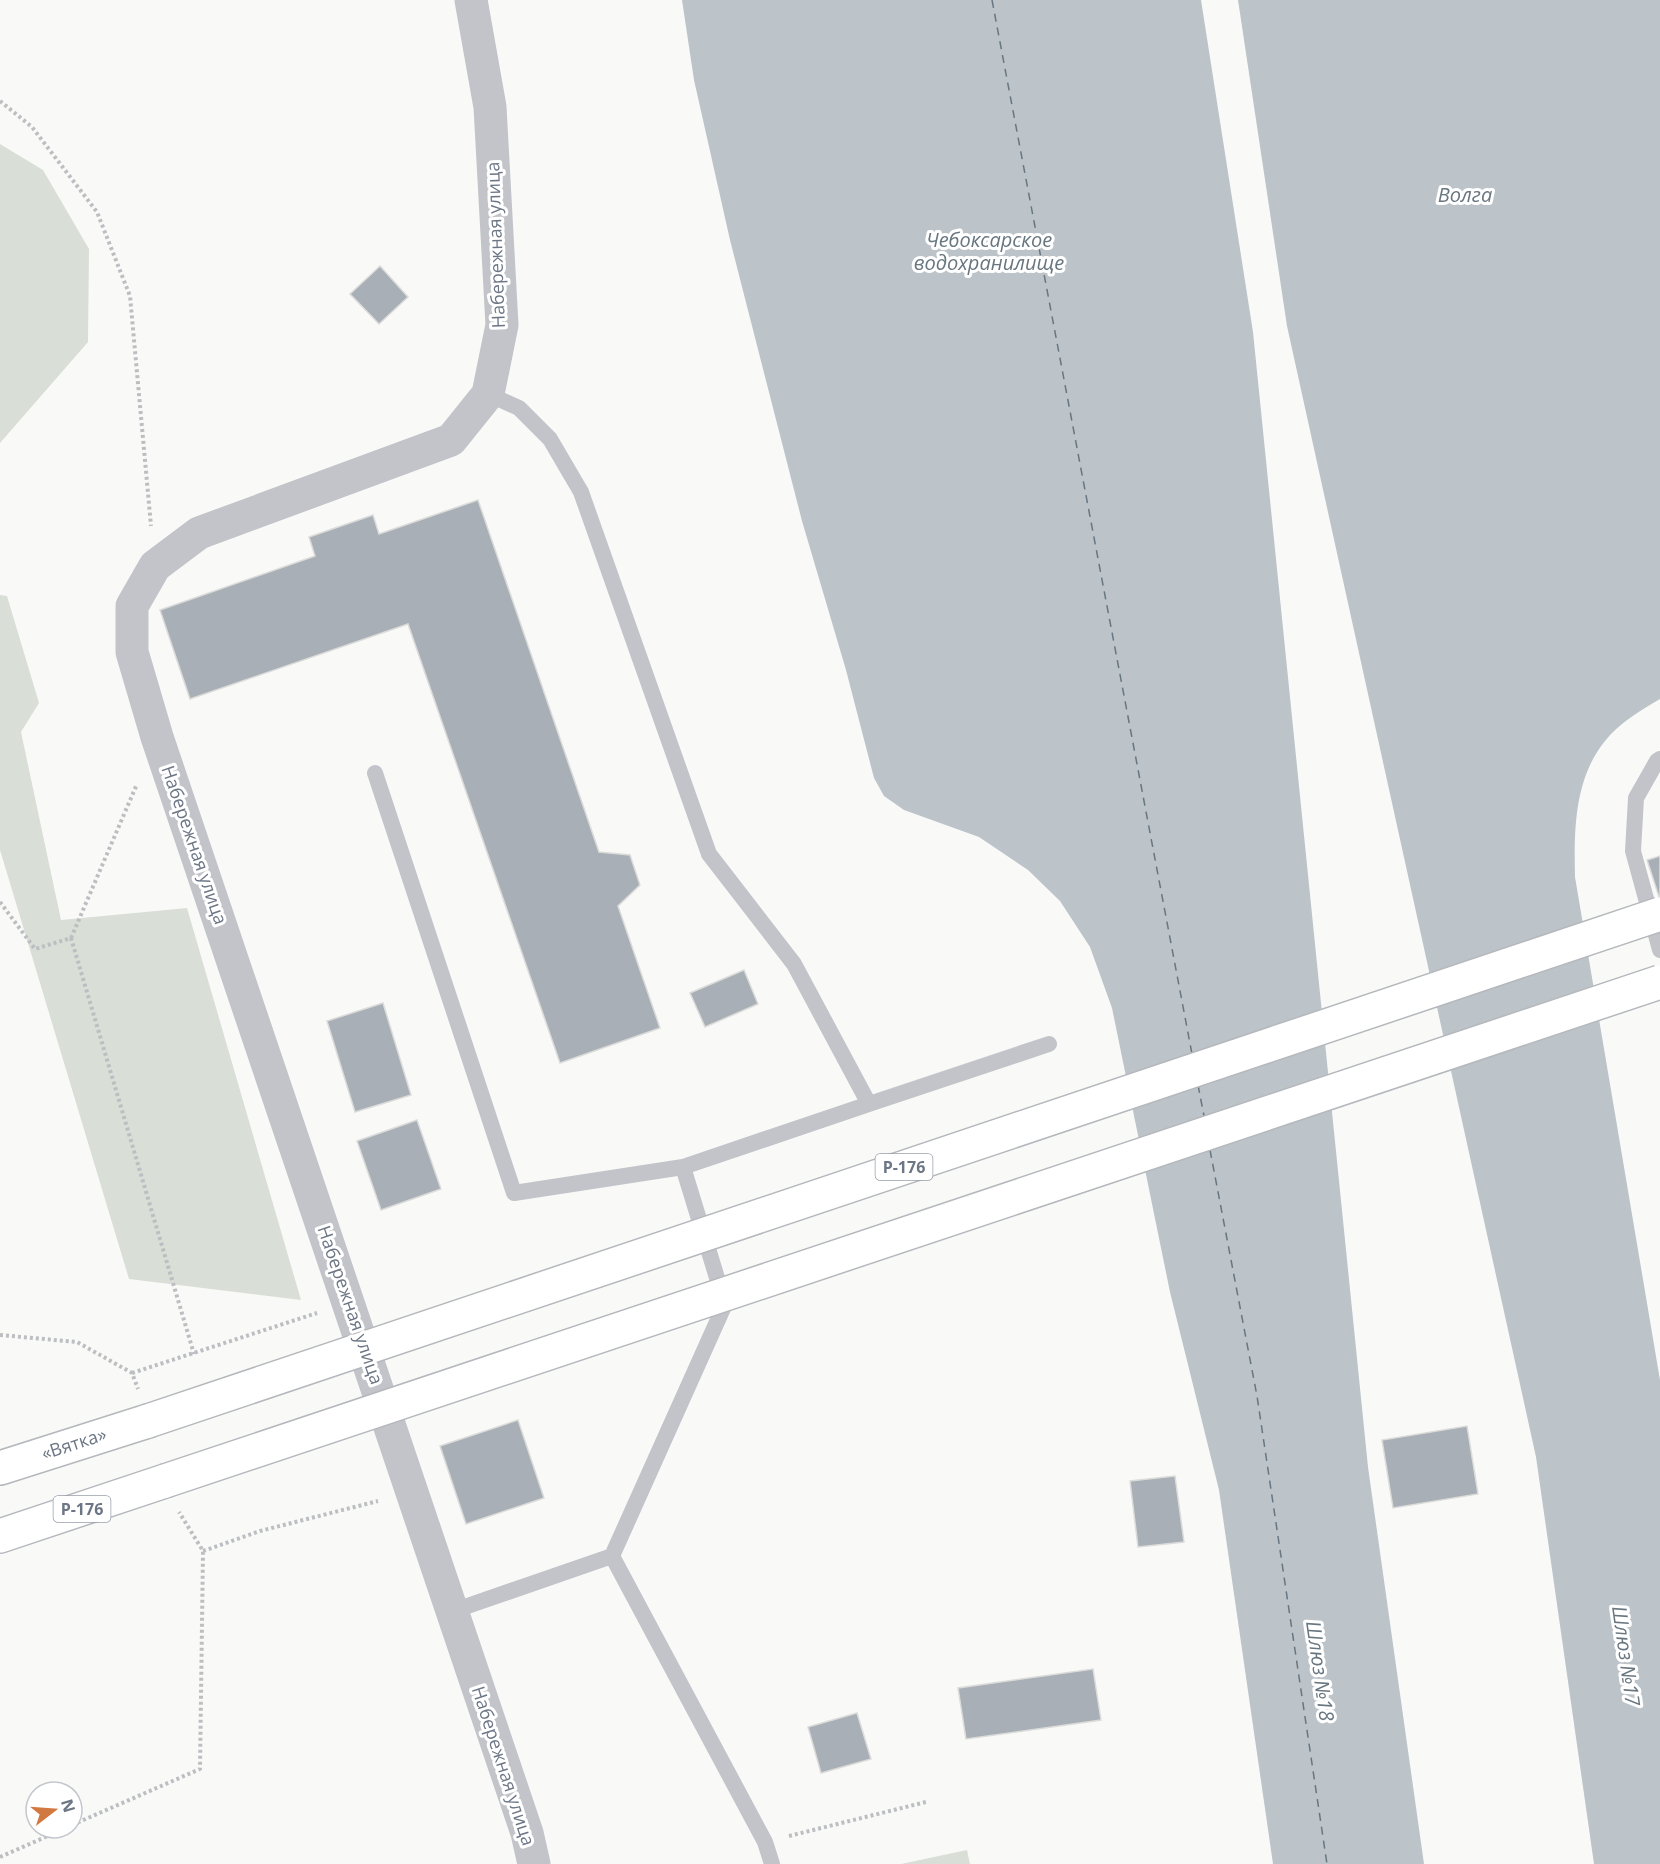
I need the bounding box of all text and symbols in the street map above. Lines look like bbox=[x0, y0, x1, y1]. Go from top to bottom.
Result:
street label: Набережная улица bbox=[480, 161, 510, 329]
water label: Волга bbox=[1438, 181, 1492, 208]
water label: Чебоксарское водохранилище bbox=[914, 226, 1064, 276]
street label: Набережная улица bbox=[156, 762, 233, 927]
road number: Р-176 bbox=[876, 1154, 932, 1180]
street label: Набережная улица bbox=[312, 1222, 389, 1387]
street label: «Вятка» bbox=[38, 1421, 109, 1465]
road number: Р-176 bbox=[54, 1496, 110, 1522]
water label: Шлюз №17 bbox=[1606, 1604, 1647, 1709]
water label: Шлюз №18 bbox=[1300, 1619, 1341, 1723]
street label: Набережная улица bbox=[467, 1683, 541, 1849]
north arrow bbox=[24, 1780, 84, 1840]
text: N bbox=[56, 1796, 81, 1815]

